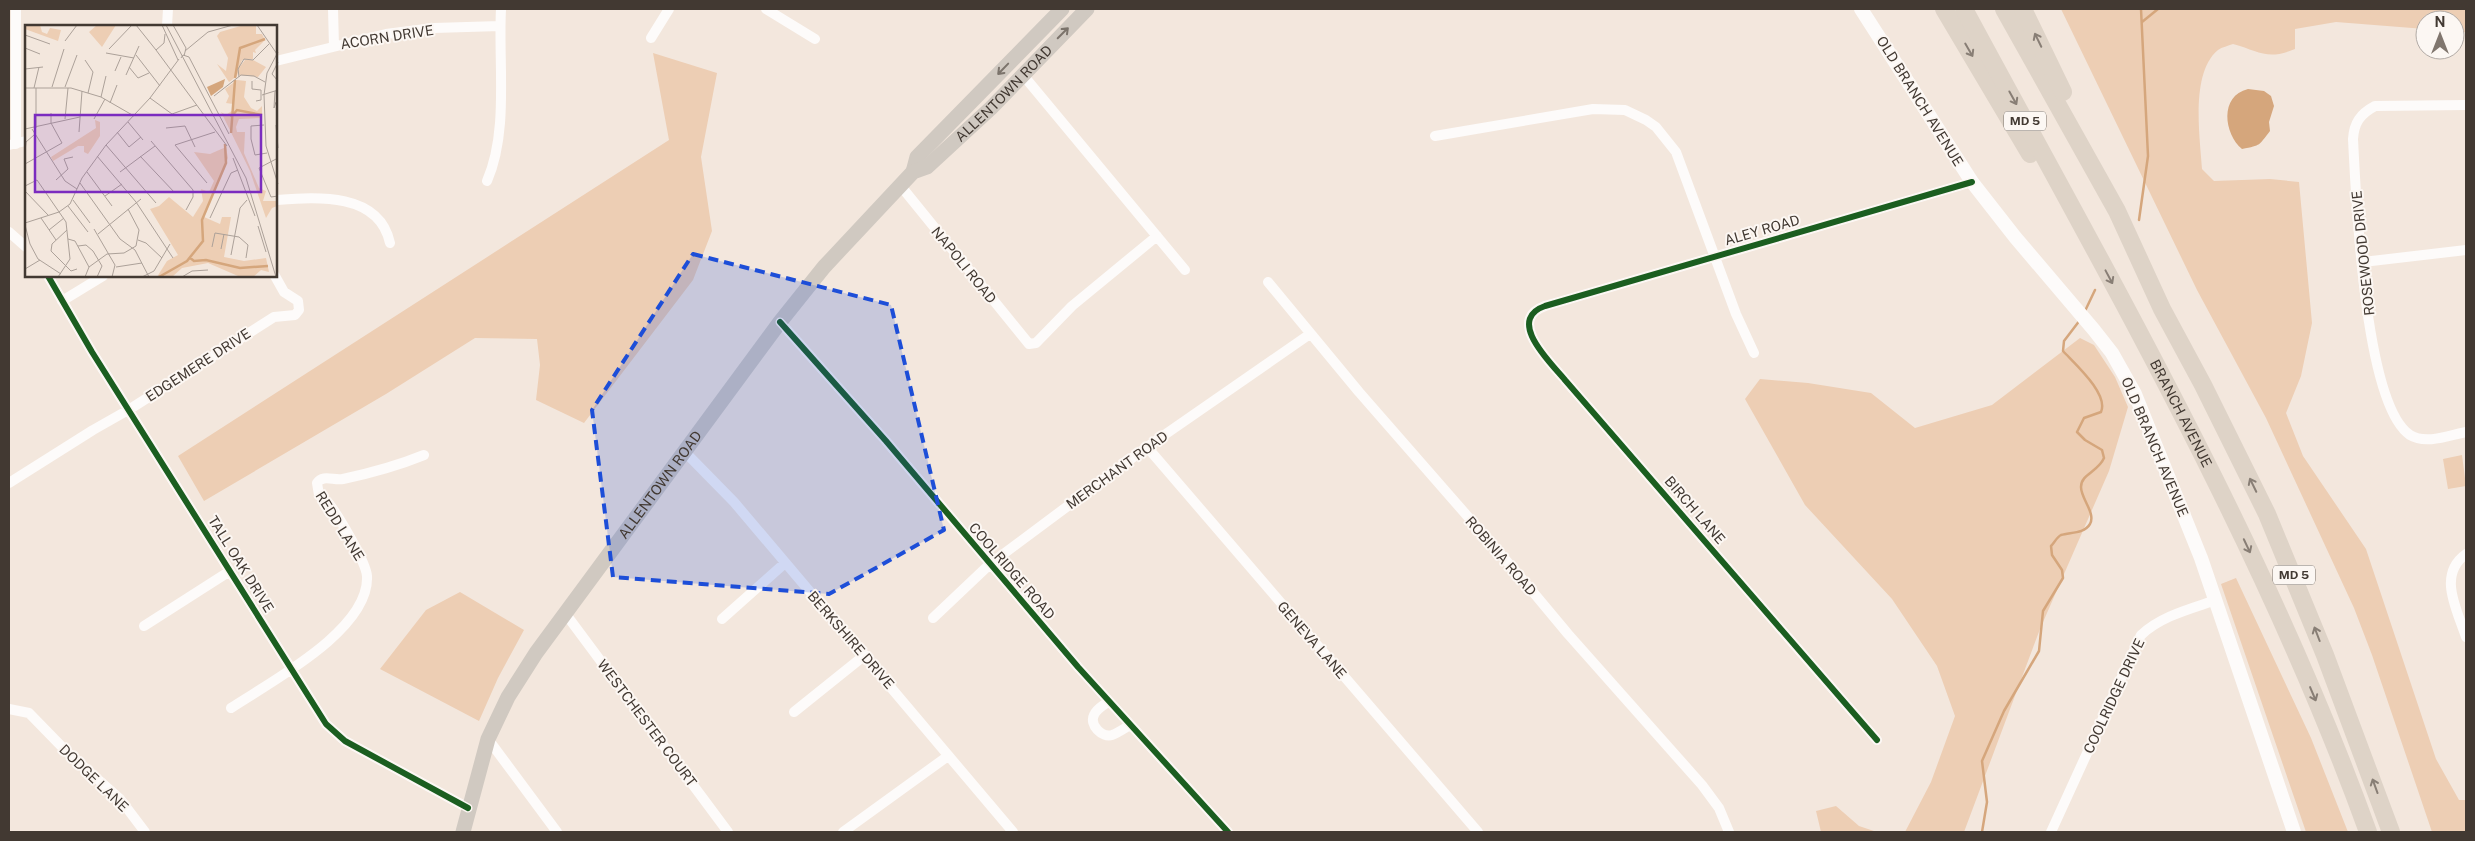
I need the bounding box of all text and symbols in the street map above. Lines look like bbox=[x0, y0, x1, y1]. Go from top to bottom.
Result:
north arrow bbox=[2415, 10, 2465, 60]
text: N bbox=[2435, 14, 2445, 30]
street label: ACORN DRIVE bbox=[339, 22, 435, 52]
inset map bbox=[25, 25, 278, 278]
one-way arrow bbox=[1057, 27, 1069, 39]
street label: OLD BRANCH AVENUE bbox=[1873, 33, 1967, 169]
one-way arrow bbox=[2033, 33, 2042, 48]
street label: ALLENTOWN ROAD bbox=[952, 42, 1055, 145]
one-way arrow bbox=[1964, 43, 1974, 58]
one-way arrow bbox=[997, 63, 1009, 75]
one-way arrow bbox=[2008, 90, 2018, 104]
road number: MD 5 bbox=[2004, 112, 2046, 130]
street label: ROSEWOOD DRIVE bbox=[2348, 190, 2378, 316]
street label: ALEY ROAD bbox=[1723, 212, 1801, 248]
street label: NAPOLI ROAD bbox=[928, 223, 1000, 307]
one-way arrow bbox=[2105, 269, 2114, 284]
street label: EDGEMERE DRIVE bbox=[143, 325, 253, 405]
street label: BRANCH AVENUE bbox=[2147, 357, 2215, 470]
street label: OLD BRANCH AVENUE bbox=[2118, 375, 2192, 519]
street label: ALLENTOWN ROAD bbox=[615, 428, 705, 542]
street label: MERCHANT ROAD bbox=[1063, 428, 1171, 512]
street label: BIRCH LANE bbox=[1661, 473, 1729, 547]
one-way arrow bbox=[2248, 478, 2257, 493]
street label: REDD LANE bbox=[312, 488, 368, 564]
street label: TALL OAK DRIVE bbox=[205, 513, 277, 615]
street label: ROBINIA ROAD bbox=[1462, 513, 1540, 599]
street label: COOLRIDGE ROAD bbox=[966, 520, 1058, 622]
one-way arrow bbox=[2243, 538, 2253, 553]
road number: MD 5 bbox=[2273, 566, 2315, 584]
street label: BERKSHIRE DRIVE bbox=[804, 588, 898, 692]
street label: GENEVA LANE bbox=[1274, 598, 1350, 682]
one-way arrow bbox=[2312, 627, 2321, 642]
street label: COOLRIDGE DRIVE bbox=[2080, 636, 2148, 756]
street label: WESTCHESTER COURT bbox=[594, 656, 700, 790]
one-way arrow bbox=[2309, 686, 2319, 701]
street label: DODGE LANE bbox=[56, 741, 132, 815]
one-way arrow bbox=[2370, 779, 2379, 794]

